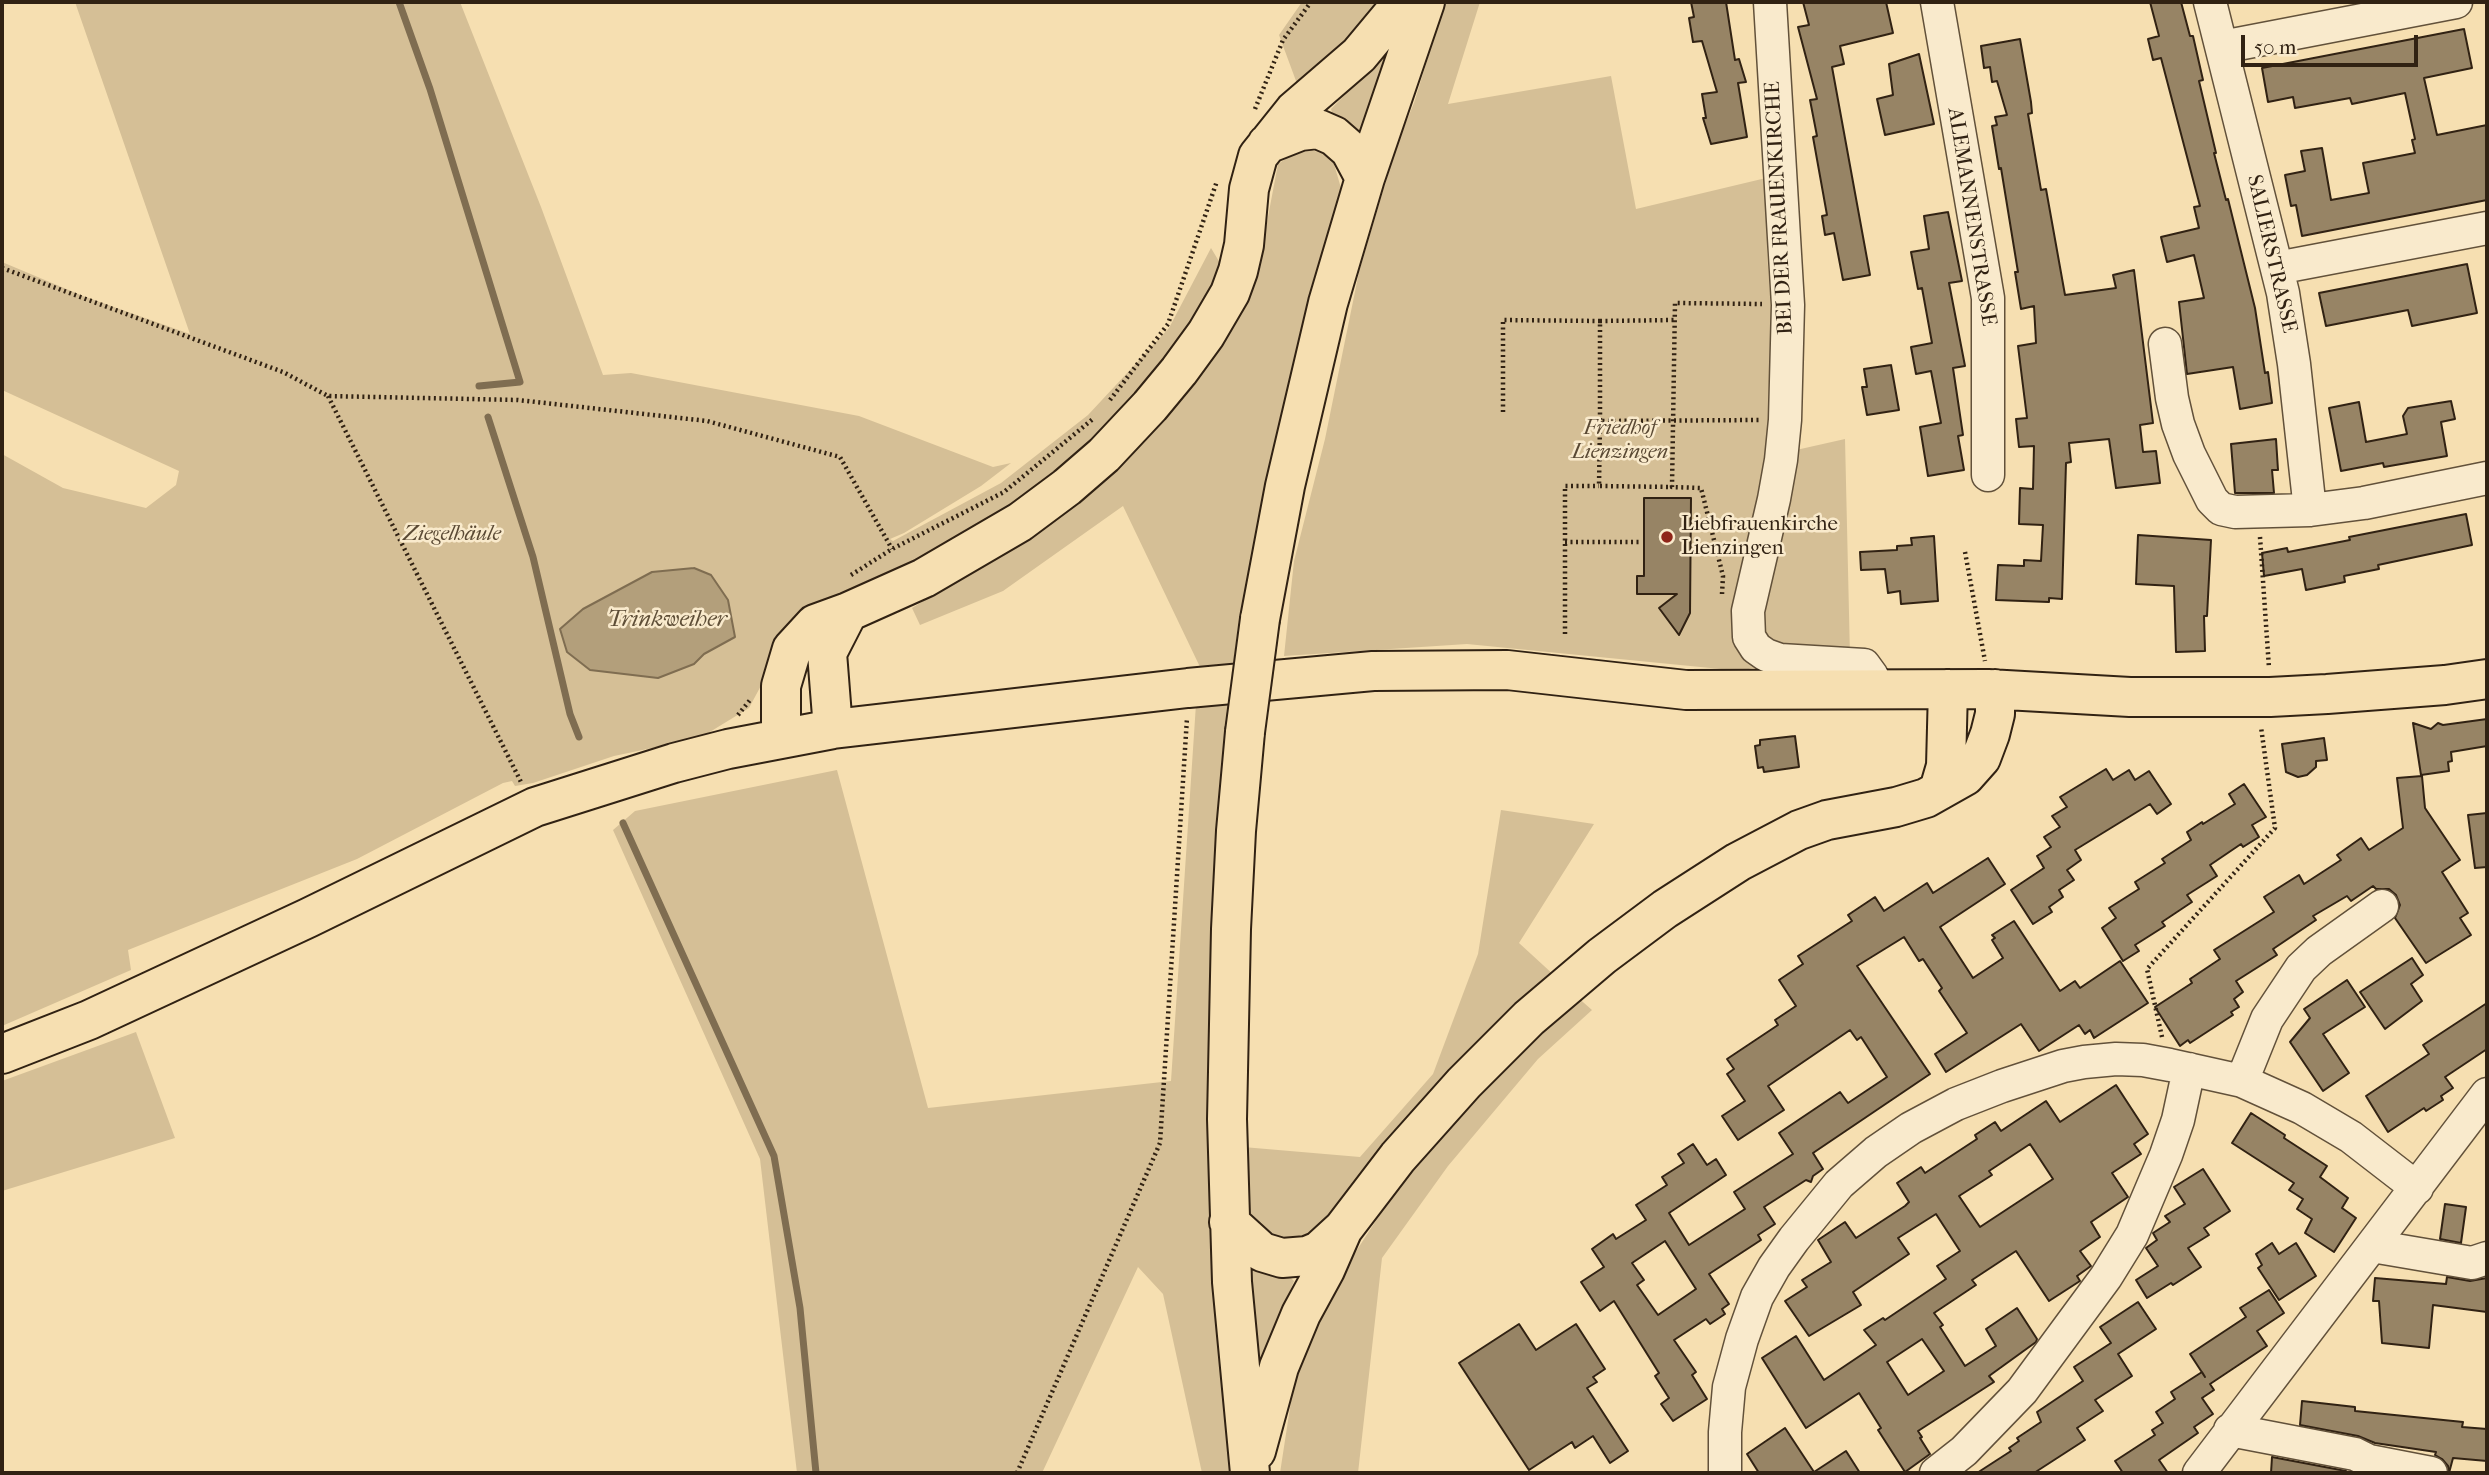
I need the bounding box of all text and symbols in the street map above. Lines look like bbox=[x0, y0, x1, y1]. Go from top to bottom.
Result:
scale bar bbox=[2244, 21, 2421, 65]
text: 50 m bbox=[2254, 35, 2297, 59]
street label: BEI DER FRAUENKIRCHE bbox=[1761, 81, 1799, 335]
street label: ALEMANNENSTRASSE bbox=[1941, 106, 2001, 328]
street label: SALIERSTRASSE bbox=[2241, 172, 2301, 336]
park label: Friedhof Lienzingen bbox=[1572, 416, 1668, 466]
place label: Liebfrauenkirche Lienzingen bbox=[1681, 512, 1838, 562]
park label: Ziegelhäule bbox=[403, 522, 501, 548]
marker: Liebfrauenkirche Lienzingen bbox=[1659, 529, 1675, 545]
water label: Trinkweiher bbox=[607, 606, 727, 634]

